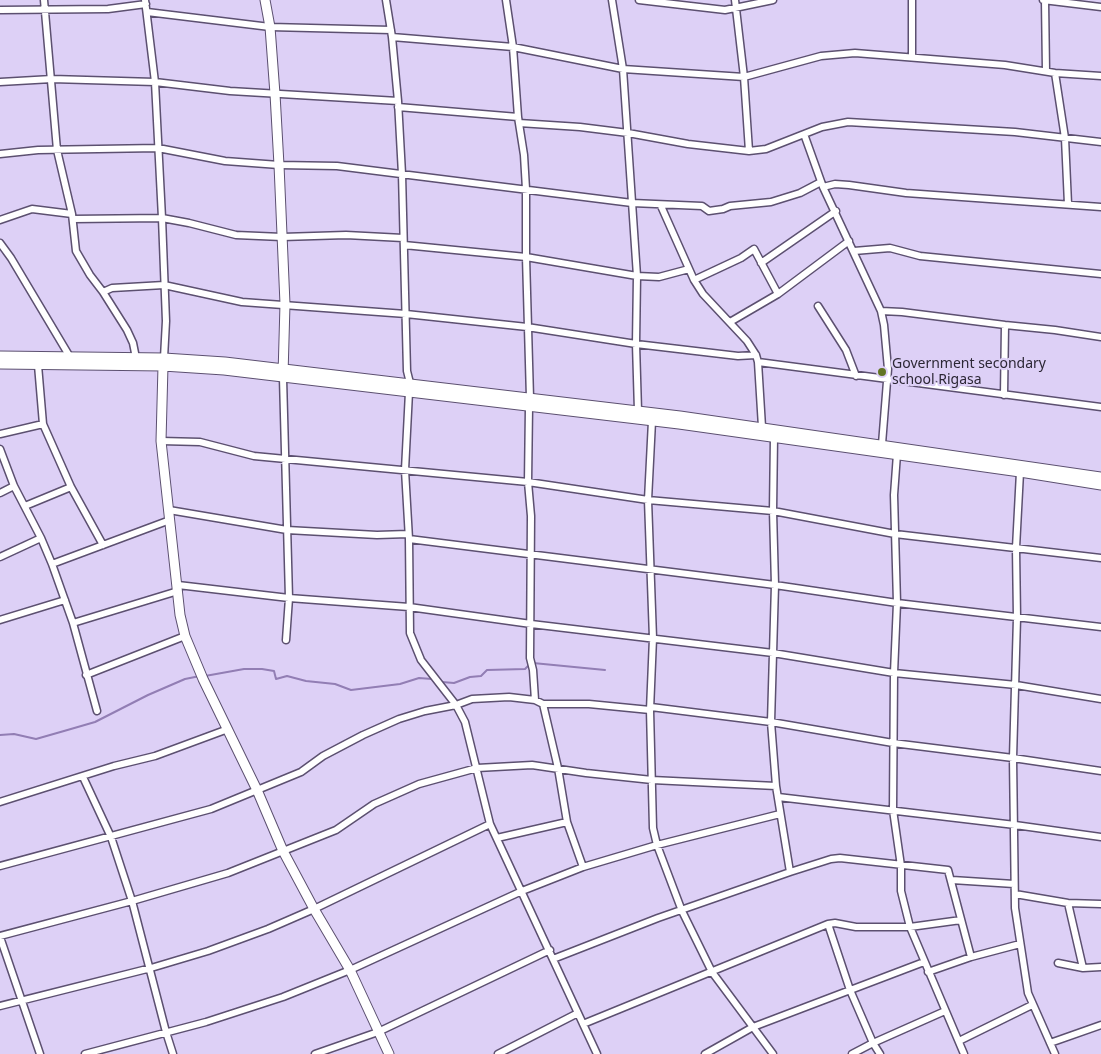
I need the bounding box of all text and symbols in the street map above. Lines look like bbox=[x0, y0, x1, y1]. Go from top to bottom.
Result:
place label: Government secondary school Rigasa bbox=[892, 356, 1046, 388]
marker: Government secondary school Rigasa bbox=[876, 366, 888, 378]

